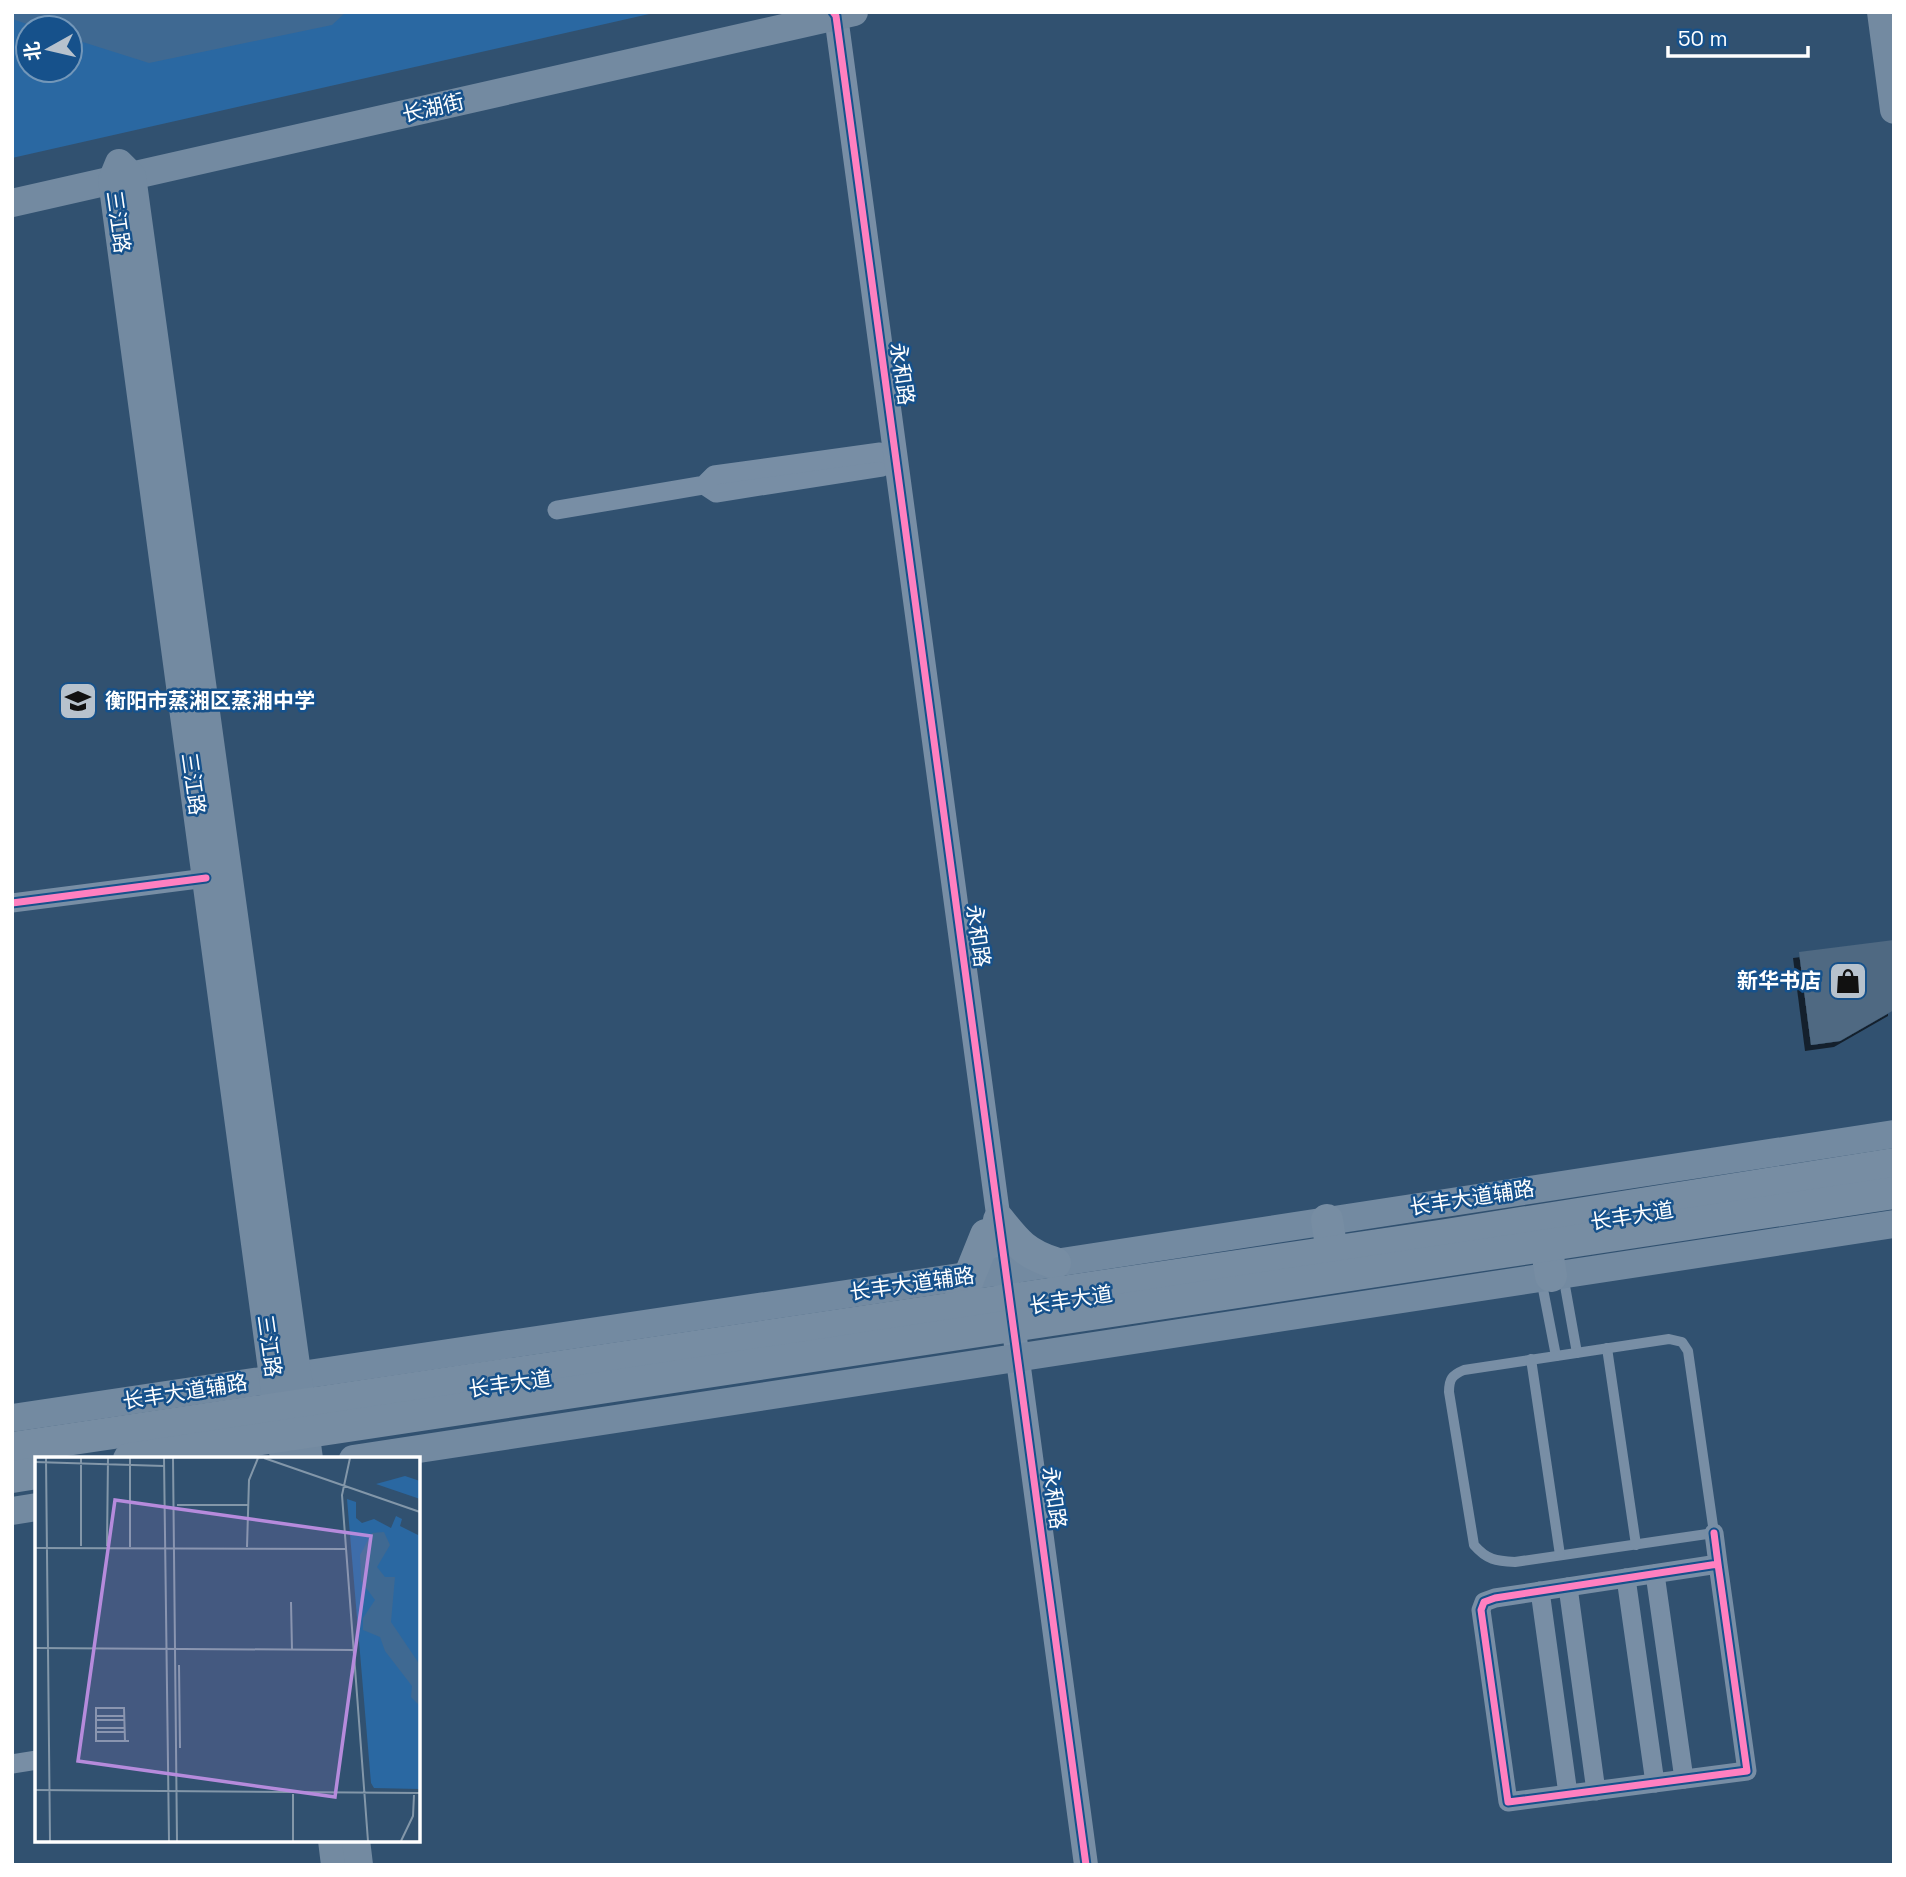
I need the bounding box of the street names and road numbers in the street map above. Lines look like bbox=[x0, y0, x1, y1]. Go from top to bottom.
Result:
street label: 长湖街 bbox=[399, 87, 467, 128]
street label: 三江路 bbox=[101, 189, 136, 255]
street label: 永和路 bbox=[885, 341, 920, 407]
street label: 三江路 bbox=[176, 751, 211, 817]
street label: 永和路 bbox=[961, 903, 996, 969]
street label: 长丰大道辅路 bbox=[1408, 1174, 1536, 1221]
street label: 长丰大道 bbox=[1588, 1196, 1676, 1235]
street label: 长丰大道辅路 bbox=[848, 1261, 976, 1306]
street label: 长丰大道 bbox=[1027, 1280, 1115, 1319]
street label: 三江路 bbox=[252, 1313, 287, 1379]
street label: 长丰大道 bbox=[466, 1364, 553, 1403]
street label: 长丰大道辅路 bbox=[121, 1368, 249, 1415]
street label: 永和路 bbox=[1037, 1465, 1072, 1531]

